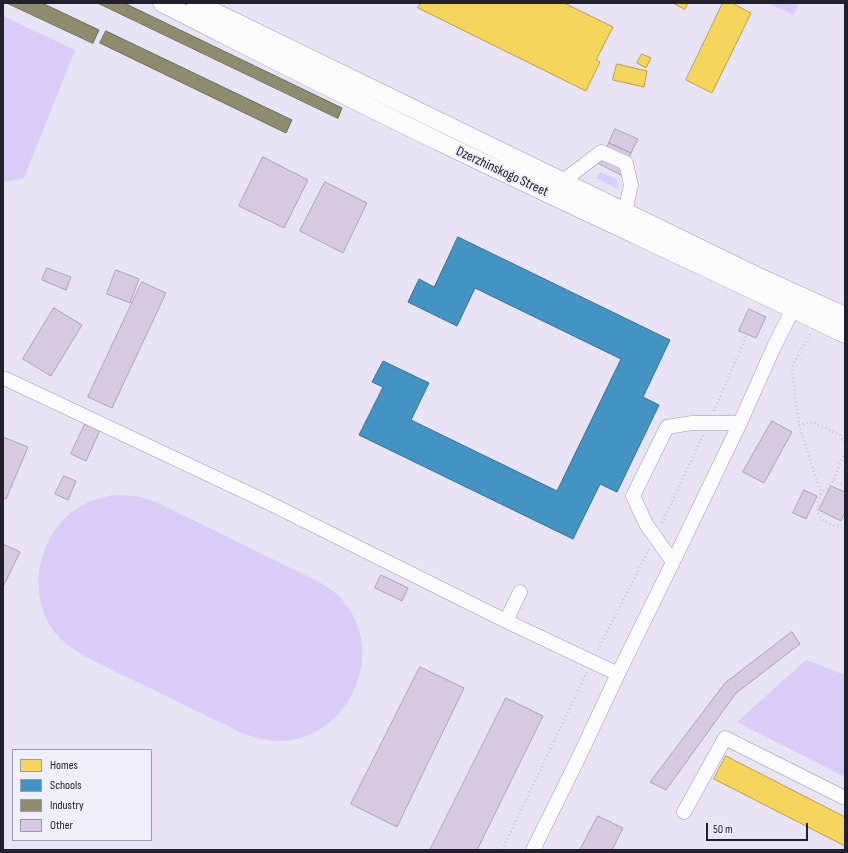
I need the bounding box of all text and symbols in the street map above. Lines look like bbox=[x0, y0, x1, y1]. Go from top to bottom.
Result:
street label: Dzerzhinskogo Street bbox=[453, 143, 551, 201]
legend bbox=[12, 749, 152, 841]
text: Homes bbox=[50, 758, 78, 773]
text: Schools bbox=[50, 778, 82, 793]
text: Industry bbox=[50, 798, 84, 813]
scale bar bbox=[708, 815, 810, 841]
text: Other bbox=[50, 818, 73, 833]
text: 50 m bbox=[713, 822, 733, 837]

